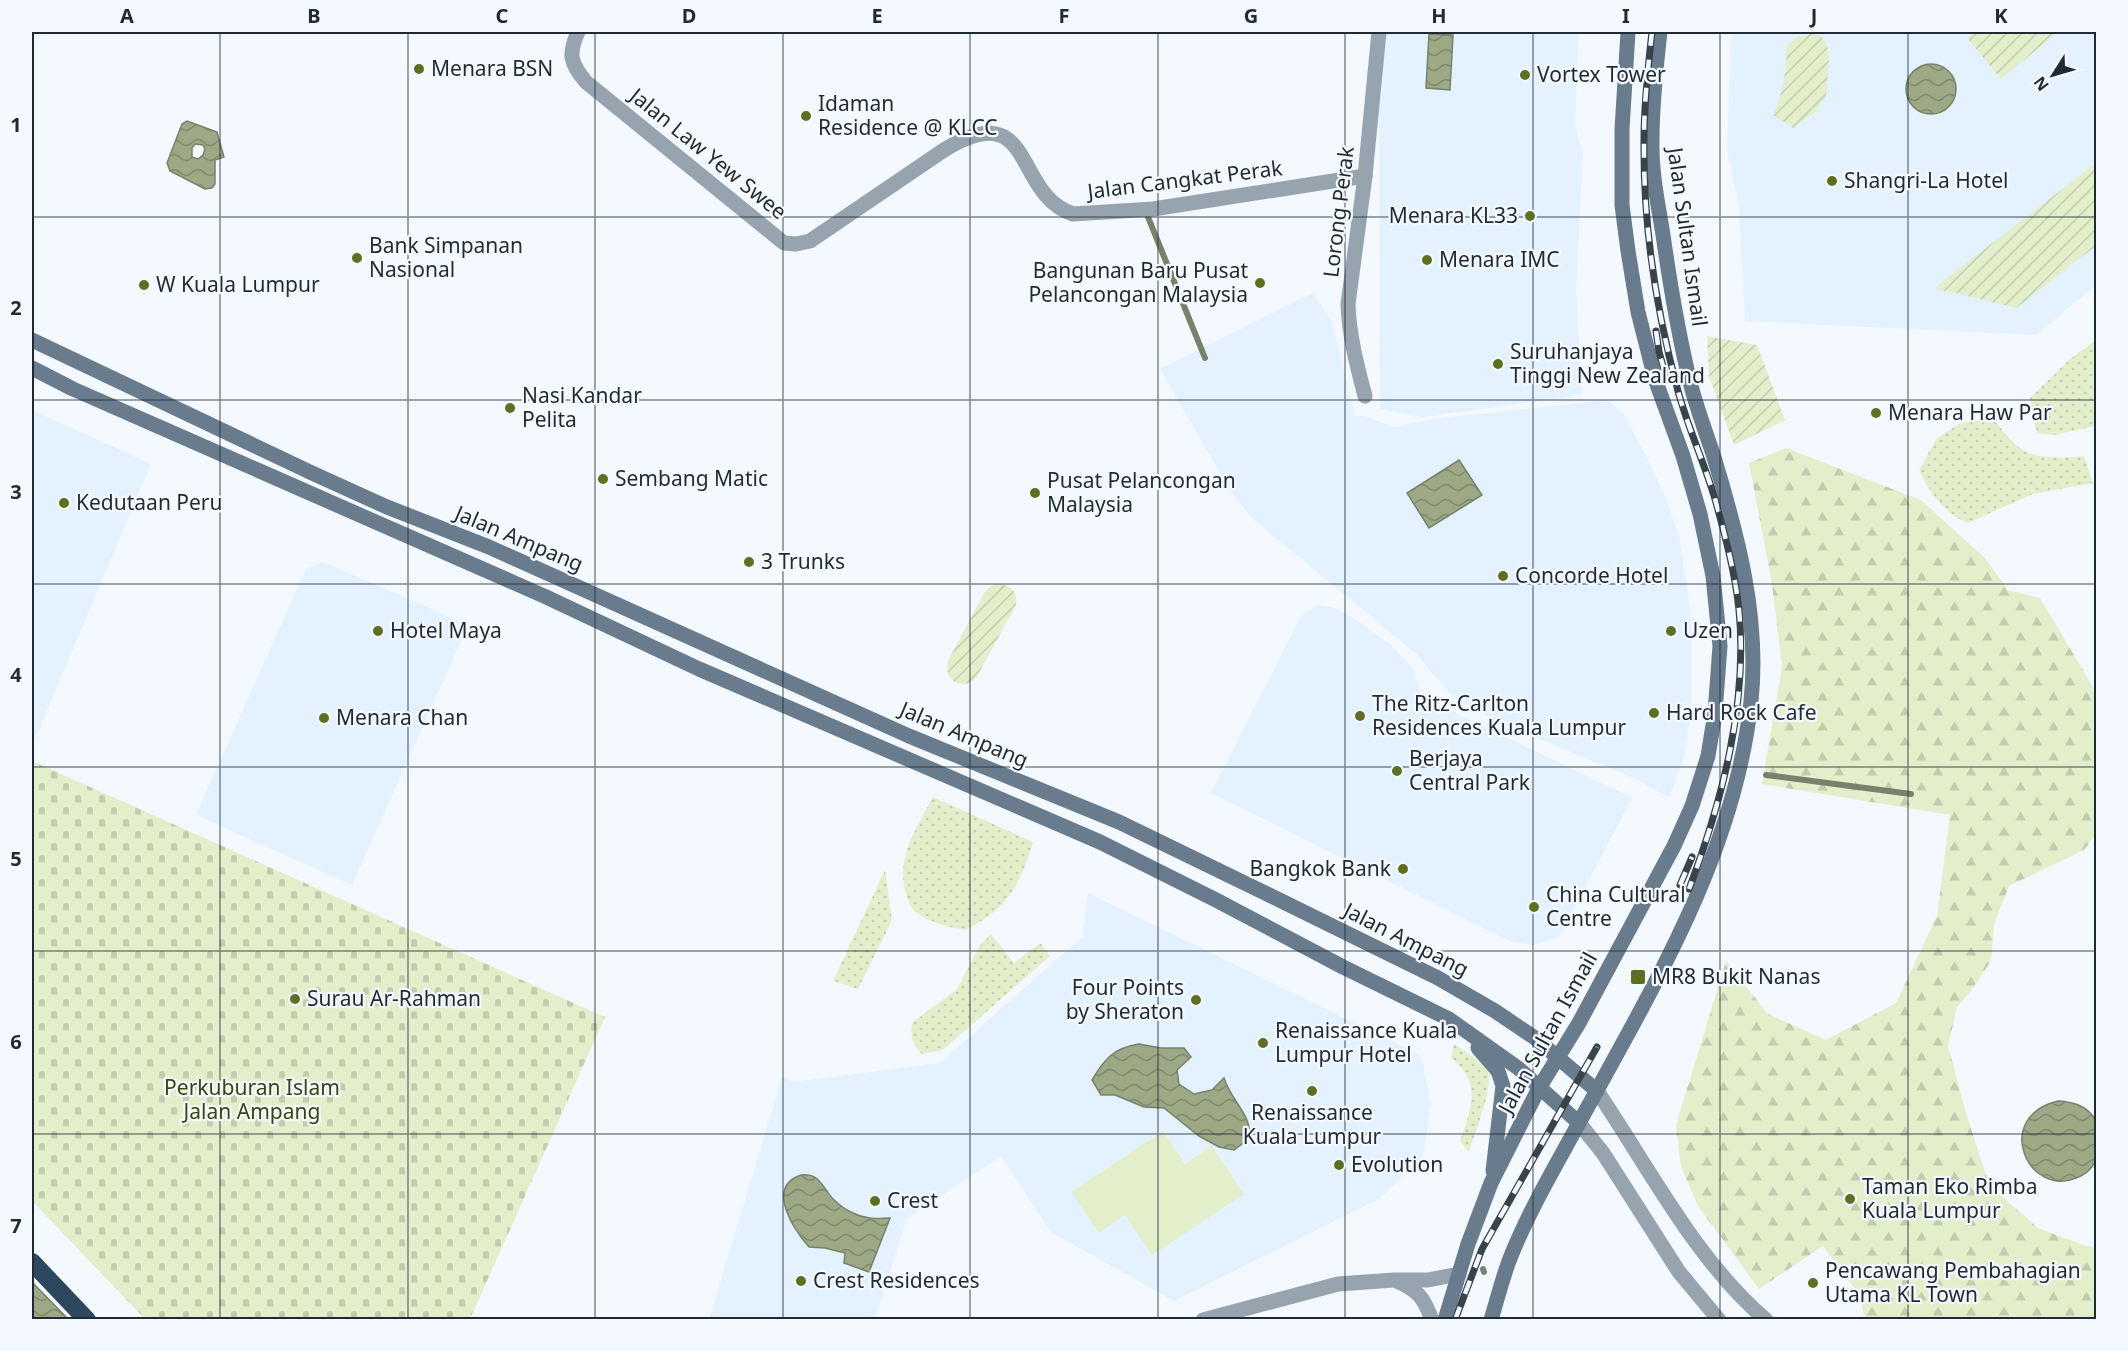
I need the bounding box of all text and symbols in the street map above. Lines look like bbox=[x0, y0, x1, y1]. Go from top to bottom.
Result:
text: A bbox=[120, 2, 134, 29]
text: B bbox=[307, 2, 321, 29]
text: C bbox=[496, 2, 509, 29]
text: D bbox=[682, 2, 696, 29]
text: E bbox=[871, 2, 883, 29]
text: F bbox=[1059, 2, 1069, 29]
text: G bbox=[1244, 2, 1258, 29]
text: H bbox=[1431, 2, 1447, 29]
text: I bbox=[1622, 2, 1630, 29]
text: J bbox=[1809, 2, 1817, 29]
text: K bbox=[1994, 2, 2008, 29]
north arrow bbox=[2023, 45, 2083, 105]
place label: Menara BSN bbox=[431, 54, 553, 82]
place label: Vortex Tower bbox=[1537, 60, 1666, 88]
marker: Menara BSN bbox=[412, 62, 426, 76]
marker: Vortex Tower bbox=[1518, 68, 1532, 82]
text: N bbox=[2028, 72, 2054, 96]
street label: Jalan Law Yew Swee bbox=[623, 80, 793, 225]
place label: Idaman Residence @ KLCC bbox=[818, 89, 998, 141]
marker: Idaman Residence @ KLCC bbox=[799, 109, 813, 123]
text: 1 bbox=[10, 111, 22, 138]
street label: Lorong Perak bbox=[1316, 144, 1360, 279]
street label: Jalan Sultan Ismail bbox=[1661, 144, 1714, 328]
street label: Jalan Cangkat Perak bbox=[1084, 153, 1285, 205]
place label: Shangri-La Hotel bbox=[1844, 166, 2008, 194]
marker: Shangri-La Hotel bbox=[1825, 174, 1839, 188]
place label: Menara KL33 bbox=[1389, 201, 1518, 229]
marker: Menara KL33 bbox=[1523, 209, 1537, 223]
place label: Bank Simpanan Nasional bbox=[369, 231, 523, 283]
place label: Menara IMC bbox=[1439, 245, 1560, 273]
marker: Bank Simpanan Nasional bbox=[350, 251, 364, 265]
marker: Menara IMC bbox=[1420, 253, 1434, 267]
place label: Bangunan Baru Pusat Pelancongan Malaysia bbox=[1028, 256, 1248, 308]
place label: W Kuala Lumpur bbox=[156, 270, 320, 298]
marker: Bangunan Baru Pusat Pelancongan Malaysia bbox=[1253, 276, 1267, 290]
marker: W Kuala Lumpur bbox=[137, 278, 151, 292]
text: 2 bbox=[10, 294, 22, 321]
place label: Suruhanjaya Tinggi New Zealand bbox=[1510, 337, 1705, 389]
marker: Suruhanjaya Tinggi New Zealand bbox=[1491, 357, 1505, 371]
place label: Nasi Kandar Pelita bbox=[522, 381, 642, 433]
place label: Menara Haw Par bbox=[1888, 398, 2052, 426]
marker: Nasi Kandar Pelita bbox=[503, 401, 517, 415]
marker: Menara Haw Par bbox=[1869, 406, 1883, 420]
place label: Sembang Matic bbox=[615, 464, 768, 492]
place label: Pusat Pelancongan Malaysia bbox=[1047, 466, 1236, 518]
marker: Sembang Matic bbox=[596, 472, 610, 486]
text: 3 bbox=[10, 478, 22, 505]
marker: Pusat Pelancongan Malaysia bbox=[1028, 486, 1042, 500]
place label: Kedutaan Peru bbox=[76, 488, 223, 516]
marker: Kedutaan Peru bbox=[57, 496, 71, 510]
street label: Jalan Ampang bbox=[449, 498, 588, 578]
place label: 3 Trunks bbox=[761, 547, 845, 575]
marker: 3 Trunks bbox=[742, 555, 756, 569]
place label: Concorde Hotel bbox=[1515, 561, 1668, 589]
marker: Concorde Hotel bbox=[1496, 569, 1510, 583]
place label: Hotel Maya bbox=[390, 616, 502, 644]
place label: Uzen bbox=[1683, 616, 1733, 644]
marker: Hotel Maya bbox=[371, 624, 385, 638]
marker: Uzen bbox=[1664, 624, 1678, 638]
text: 4 bbox=[10, 661, 22, 688]
place label: The Ritz-Carlton Residences Kuala Lumpur bbox=[1372, 689, 1626, 741]
street label: Jalan Ampang bbox=[894, 694, 1033, 774]
place label: Hard Rock Cafe bbox=[1666, 698, 1817, 726]
place label: Menara Chan bbox=[336, 703, 468, 731]
marker: Hard Rock Cafe bbox=[1647, 706, 1661, 720]
marker: The Ritz-Carlton Residences Kuala Lumpur bbox=[1353, 709, 1367, 723]
marker: Menara Chan bbox=[317, 711, 331, 725]
place label: Berjaya Central Park bbox=[1409, 744, 1531, 796]
marker: Berjaya Central Park bbox=[1390, 764, 1404, 778]
text: 5 bbox=[10, 845, 22, 872]
place label: Bangkok Bank bbox=[1249, 854, 1392, 882]
marker: Bangkok Bank bbox=[1396, 862, 1410, 876]
place label: China Cultural Centre bbox=[1546, 880, 1686, 932]
street label: Jalan Ampang bbox=[1337, 895, 1474, 983]
marker: China Cultural Centre bbox=[1527, 900, 1541, 914]
street label: Jalan Sultan Ismail bbox=[1490, 947, 1603, 1120]
place label: MR8 Bukit Nanas bbox=[1652, 962, 1820, 990]
marker: MR8 Bukit Nanas bbox=[1629, 968, 1647, 986]
place label: Four Points by Sheraton bbox=[1066, 973, 1184, 1025]
place label: Surau Ar-Rahman bbox=[307, 984, 481, 1012]
marker: Surau Ar-Rahman bbox=[288, 992, 302, 1006]
marker: Four Points by Sheraton bbox=[1189, 993, 1203, 1007]
place label: Renaissance Kuala Lumpur Hotel bbox=[1275, 1016, 1457, 1068]
text: 6 bbox=[10, 1028, 22, 1055]
marker: Renaissance Kuala Lumpur Hotel bbox=[1256, 1036, 1270, 1050]
park label: Perkuburan Islam Jalan Ampang bbox=[164, 1073, 340, 1125]
marker: Renaissance Kuala Lumpur bbox=[1305, 1084, 1319, 1098]
place label: Renaissance Kuala Lumpur bbox=[1243, 1098, 1382, 1150]
place label: Evolution bbox=[1351, 1150, 1443, 1178]
marker: Evolution bbox=[1332, 1158, 1346, 1172]
place label: Taman Eko Rimba Kuala Lumpur bbox=[1862, 1172, 2038, 1224]
place label: Crest bbox=[887, 1186, 938, 1214]
marker: Taman Eko Rimba Kuala Lumpur bbox=[1843, 1192, 1857, 1206]
marker: Crest bbox=[868, 1194, 882, 1208]
text: 7 bbox=[10, 1212, 22, 1239]
place label: Pencawang Pembahagian Utama KL Town bbox=[1825, 1256, 2081, 1308]
place label: Crest Residences bbox=[813, 1266, 980, 1294]
marker: Crest Residences bbox=[794, 1274, 808, 1288]
marker: Pencawang Pembahagian Utama KL Town bbox=[1806, 1276, 1820, 1290]

